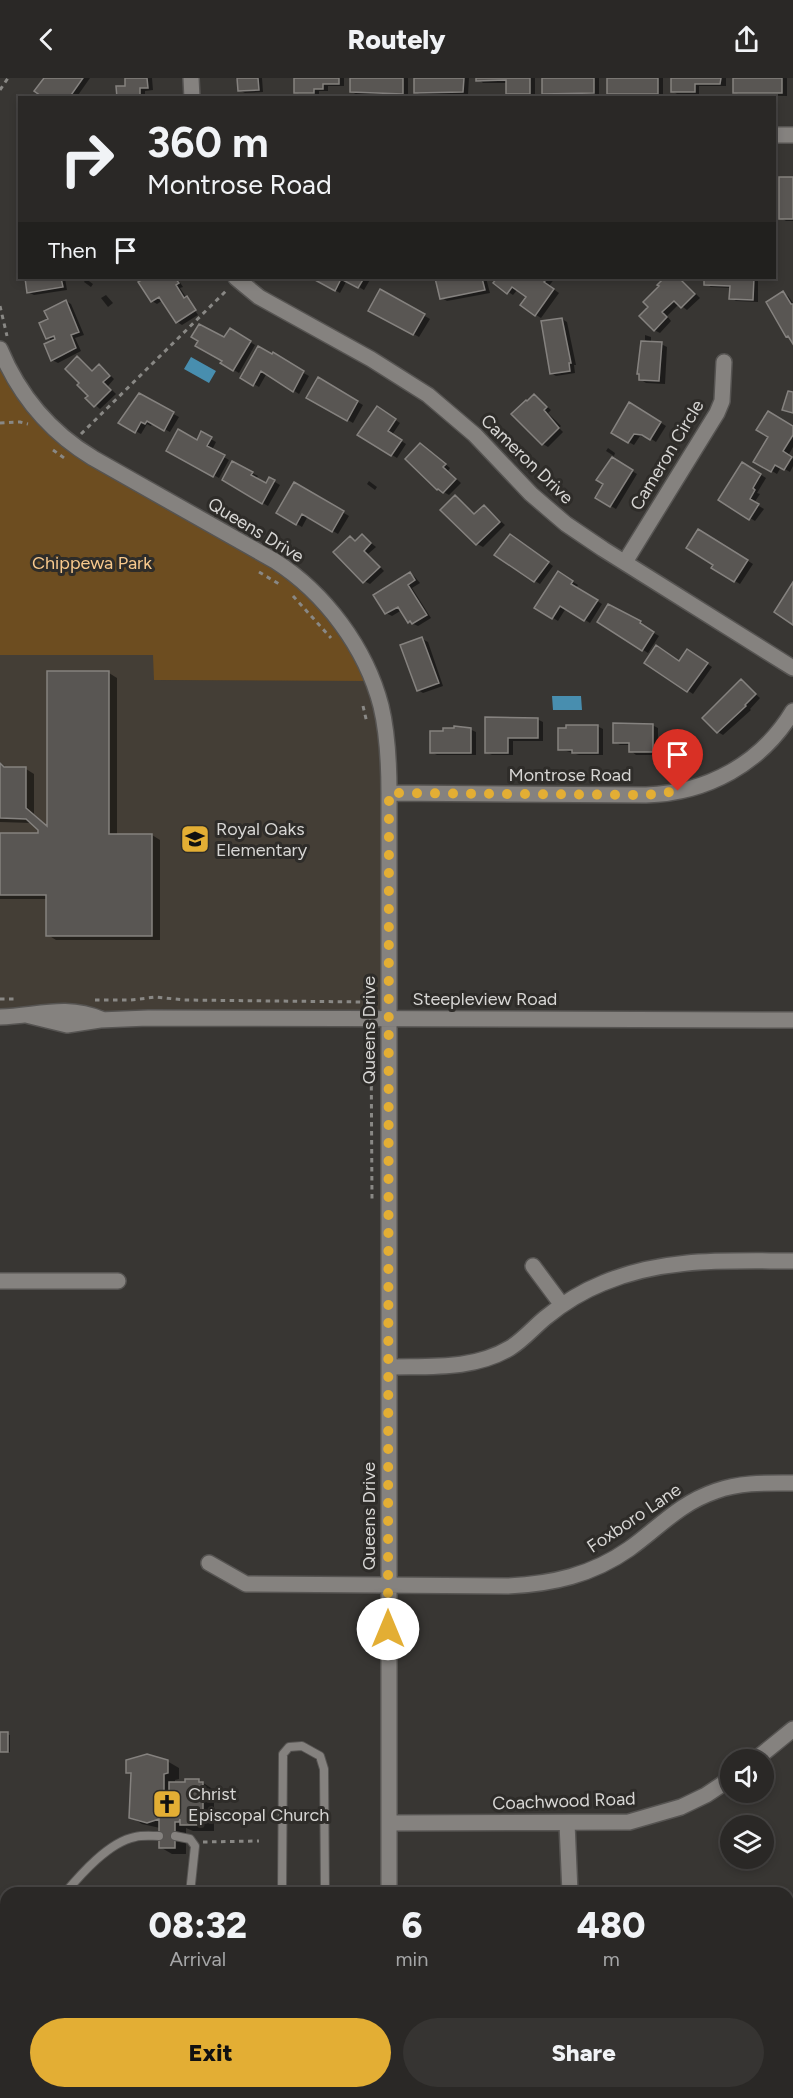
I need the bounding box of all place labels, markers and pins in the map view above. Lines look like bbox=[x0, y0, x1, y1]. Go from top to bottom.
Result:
pin bbox=[652, 729, 703, 791]
place label: Royal Oaks Elementary bbox=[216, 818, 308, 861]
school or university icon: Royal Oaks Elementary bbox=[179, 823, 211, 855]
place label: Christ Episcopal Church bbox=[188, 1783, 329, 1826]
church icon: Christ Episcopal Church bbox=[151, 1788, 183, 1820]

